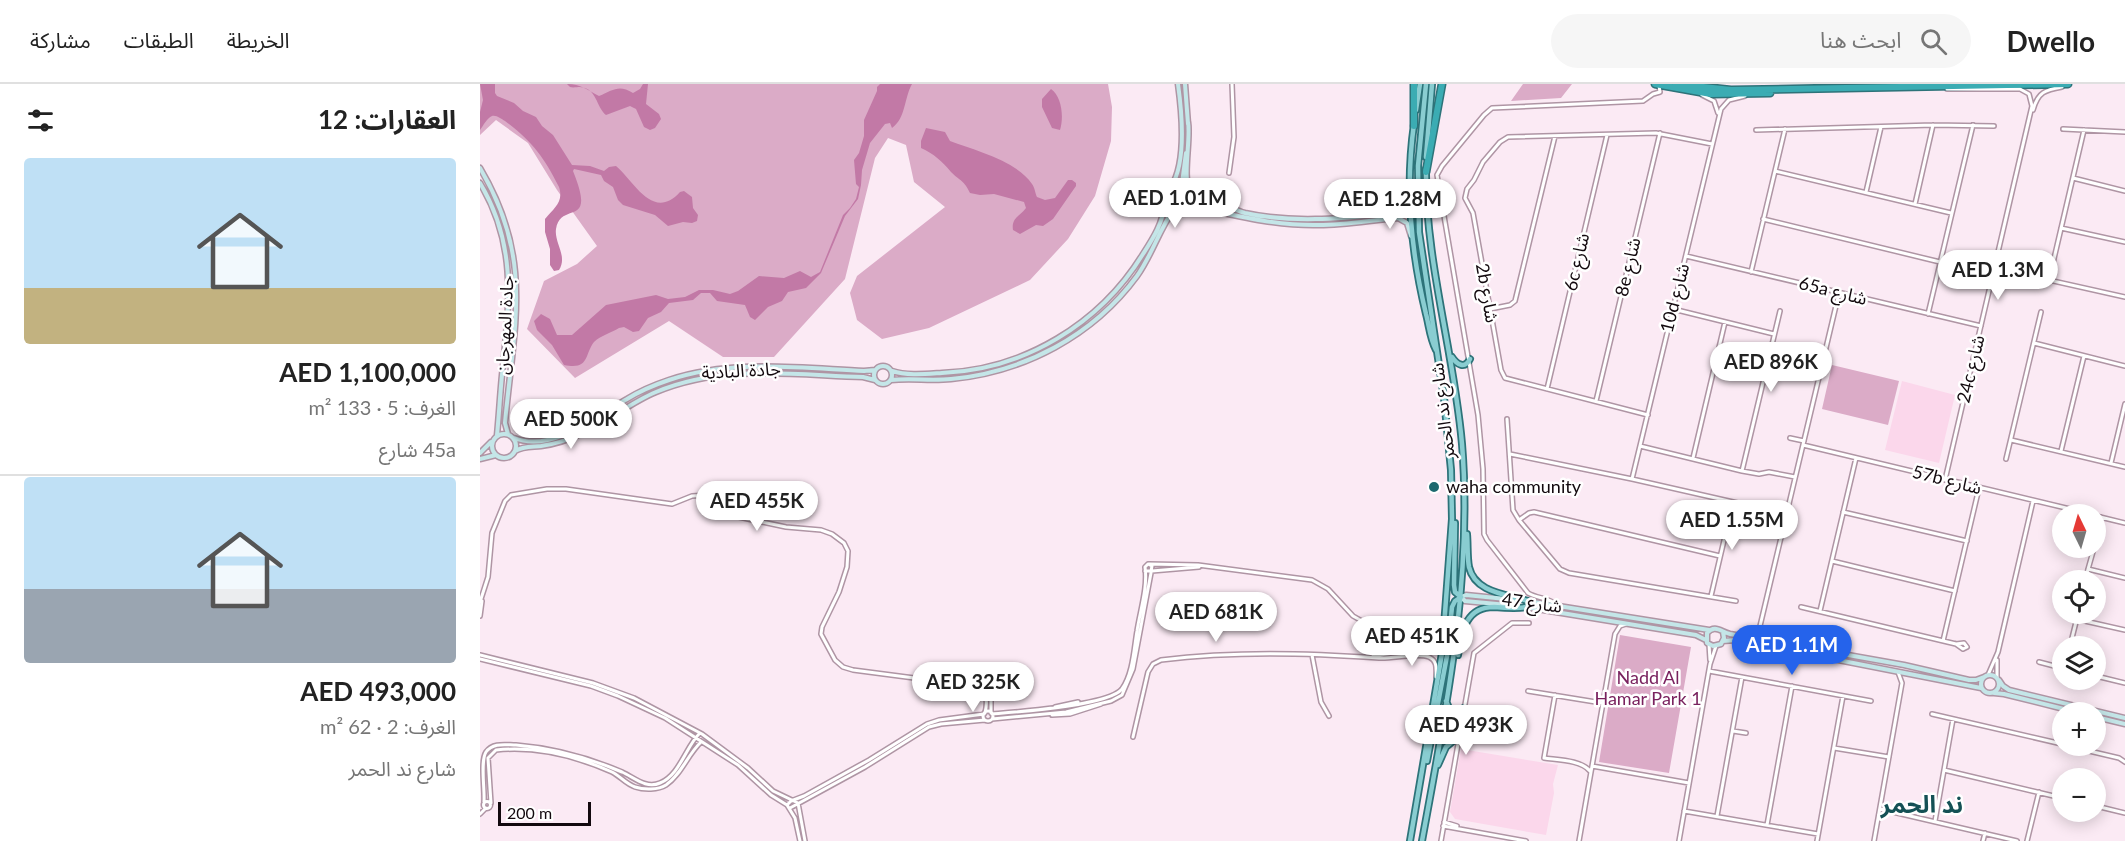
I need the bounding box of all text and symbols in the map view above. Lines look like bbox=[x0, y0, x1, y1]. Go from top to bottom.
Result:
search box bbox=[1551, 14, 1971, 68]
text: Dwello bbox=[2007, 24, 2095, 58]
icon: search bbox=[1917, 25, 1950, 58]
text: ابحث هنا bbox=[1820, 26, 1902, 53]
text: مشاركة bbox=[30, 27, 91, 52]
text: الطبقات bbox=[124, 27, 194, 52]
text: الخريطة bbox=[227, 27, 290, 52]
text: العقارات: 12 bbox=[318, 103, 456, 135]
icon: filters bbox=[24, 104, 57, 137]
pin: AED 1.01M bbox=[1106, 178, 1244, 229]
pin: AED 1.28M bbox=[1321, 179, 1459, 230]
text: AED 1.01M bbox=[1123, 185, 1227, 209]
text: AED 1.28M bbox=[1338, 186, 1442, 210]
icon: home bbox=[186, 197, 294, 305]
street label: 6c شارع bbox=[1559, 231, 1597, 294]
street label: 8e شارع bbox=[1610, 235, 1648, 299]
pin: AED 1.3M bbox=[1936, 250, 2060, 301]
text: AED 1.3M bbox=[1952, 257, 2044, 281]
street label: 2b شارع bbox=[1468, 261, 1504, 325]
street label: 10d شارع bbox=[1655, 261, 1697, 336]
street label: 65a شارع bbox=[1796, 271, 1870, 313]
street label: جادة المهرجان bbox=[490, 275, 519, 375]
street label: 24c شارع bbox=[1952, 333, 1992, 406]
pin: AED 896K bbox=[1709, 342, 1833, 393]
text: AED 896K bbox=[1724, 349, 1818, 373]
text: AED 1,100,000 bbox=[279, 356, 456, 388]
street label: جادة البادية bbox=[701, 357, 781, 383]
street label: شارع ند الحمر bbox=[1425, 361, 1463, 461]
text: الغرف: 5 · 133 m² bbox=[308, 395, 456, 419]
pin: AED 500K bbox=[509, 399, 633, 450]
text: AED 500K bbox=[524, 406, 618, 430]
text: 45a شارع bbox=[379, 437, 456, 461]
street label: 57b شارع bbox=[1909, 460, 1984, 502]
place label: waha community bbox=[1446, 475, 1582, 497]
marker: waha community bbox=[1427, 480, 1441, 494]
pin: AED 455K bbox=[695, 481, 819, 532]
text: AED 455K bbox=[710, 488, 804, 512]
pin: AED 1.55M bbox=[1663, 500, 1801, 551]
north arrow bbox=[2052, 504, 2106, 558]
map controls bbox=[2052, 504, 2106, 822]
text: AED 1.55M bbox=[1680, 507, 1784, 531]
icon: home bbox=[186, 516, 294, 624]
button: locate bbox=[2052, 570, 2106, 624]
street label: شارع 47 bbox=[1500, 587, 1564, 621]
pin: AED 681K bbox=[1154, 592, 1278, 643]
text: AED 681K bbox=[1169, 599, 1263, 623]
pin: AED 451K bbox=[1350, 616, 1474, 667]
text: AED 451K bbox=[1365, 623, 1459, 647]
pin: AED 1.1M bbox=[1730, 625, 1854, 676]
text: AED 1.1M bbox=[1746, 632, 1838, 656]
button: layers bbox=[2052, 636, 2106, 690]
pin: AED 325K bbox=[911, 662, 1035, 713]
park label: Nadd Al Hamar Park 1 bbox=[1594, 666, 1702, 709]
text: AED 325K bbox=[926, 669, 1020, 693]
text: AED 493,000 bbox=[300, 675, 456, 707]
button: + bbox=[2052, 702, 2106, 756]
pin: AED 493K bbox=[1404, 705, 1528, 756]
text: AED 493K bbox=[1419, 712, 1513, 736]
text: الغرف: 2 · 62 m² bbox=[320, 714, 456, 738]
text: شارع ند الحمر bbox=[349, 756, 456, 780]
button: − bbox=[2052, 768, 2106, 822]
district label: ند الحمر bbox=[1880, 789, 1963, 819]
scale bar bbox=[498, 799, 591, 826]
text: 200 m bbox=[507, 803, 552, 822]

